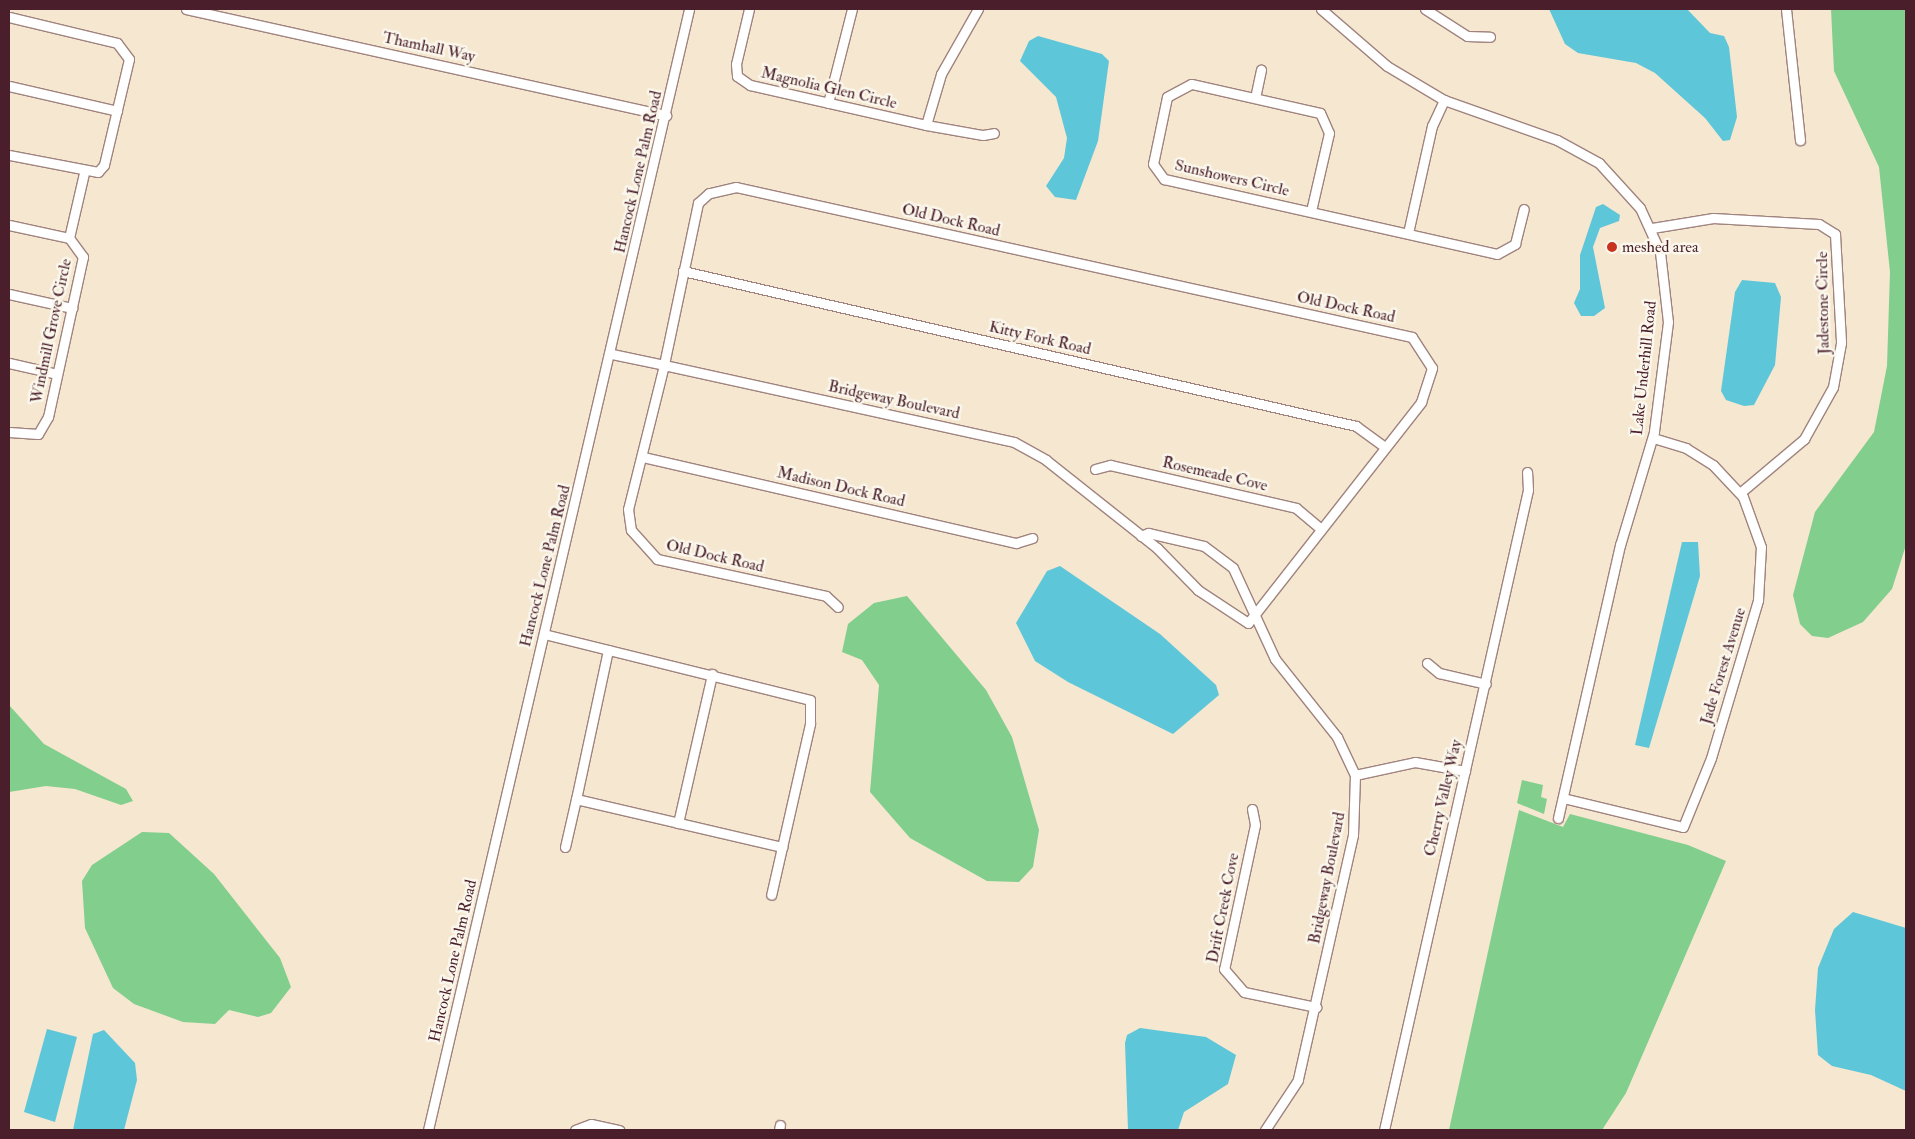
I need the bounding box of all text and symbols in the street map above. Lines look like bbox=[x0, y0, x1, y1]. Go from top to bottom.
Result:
street label: Thamhall Way bbox=[381, 28, 477, 66]
street label: Magnolia Glen Circle bbox=[759, 63, 899, 113]
street label: Hancock Lone Palm Road bbox=[610, 89, 666, 255]
street label: Sunshowers Circle bbox=[1173, 155, 1291, 201]
street label: Old Dock Road bbox=[900, 199, 1002, 241]
place label: meshed area bbox=[1622, 237, 1699, 257]
marker: meshed area bbox=[1606, 241, 1618, 253]
street label: Jadestone Circle bbox=[1813, 251, 1833, 355]
street label: Windmill Grove Circle bbox=[26, 257, 76, 405]
street label: Old Dock Road bbox=[1295, 287, 1397, 327]
street label: Lake Underhill Road bbox=[1627, 300, 1661, 436]
street label: Kitty Fork Road bbox=[987, 317, 1093, 359]
street label: Bridgeway Boulevard bbox=[826, 377, 962, 423]
street label: Rosemeade Cove bbox=[1160, 453, 1270, 495]
street label: Madison Dock Road bbox=[775, 463, 907, 511]
street label: Hancock Lone Palm Road bbox=[516, 483, 574, 649]
street label: Old Dock Road bbox=[664, 535, 766, 577]
street label: Jade Forest Avenue bbox=[1696, 605, 1750, 727]
street label: Cherry Valley Way bbox=[1420, 738, 1466, 858]
street label: Bridgeway Boulevard bbox=[1305, 810, 1349, 946]
street label: Drift Creek Cove bbox=[1203, 851, 1243, 965]
street label: Hancock Lone Palm Road bbox=[425, 878, 481, 1044]

